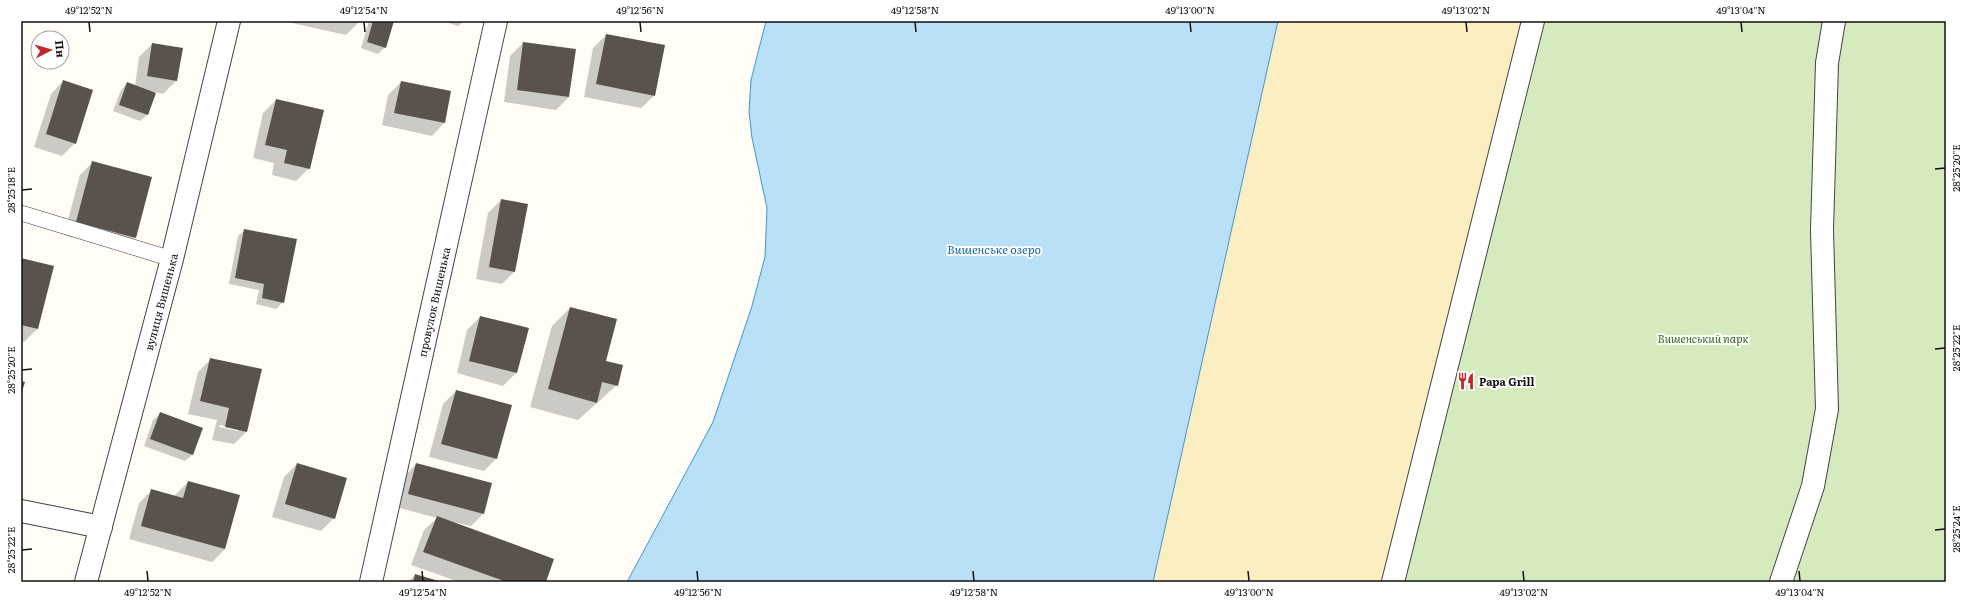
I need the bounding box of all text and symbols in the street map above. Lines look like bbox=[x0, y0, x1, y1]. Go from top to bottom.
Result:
text: 49°12'52"N bbox=[65, 2, 113, 17]
text: 49°12'54"N bbox=[340, 2, 388, 17]
text: 49°12'56"N bbox=[616, 2, 664, 17]
text: 49°12'58"N bbox=[891, 2, 939, 17]
text: 49°13'00"N bbox=[1165, 2, 1215, 17]
text: 49°13'02"N bbox=[1442, 2, 1490, 17]
text: 49°13'04"N bbox=[1716, 2, 1766, 17]
north arrow bbox=[30, 30, 70, 70]
text: Пн bbox=[52, 40, 70, 58]
text: 28°25'20"E bbox=[1948, 144, 1963, 192]
text: 28°25'18"E bbox=[3, 167, 18, 213]
water label: Вишенське озеро bbox=[947, 240, 1041, 258]
street label: провулок Вишенька bbox=[413, 245, 453, 358]
street label: вулиця Вишенька bbox=[140, 251, 181, 352]
text: 28°25'22"E bbox=[1948, 325, 1963, 371]
park label: Вишенський парк bbox=[1658, 330, 1748, 346]
text: 28°25'20"E bbox=[3, 346, 18, 394]
restaurant icon: Papa Grill bbox=[1456, 371, 1476, 391]
place label: Papa Grill bbox=[1479, 373, 1535, 389]
text: 28°25'24"E bbox=[1948, 505, 1963, 553]
text: 28°25'22"E bbox=[3, 527, 18, 573]
text: 49°12'52"N bbox=[124, 584, 172, 599]
text: 49°12'54"N bbox=[399, 584, 447, 599]
text: 49°12'56"N bbox=[674, 584, 722, 599]
text: 49°12'58"N bbox=[950, 584, 998, 599]
text: 49°13'00"N bbox=[1224, 584, 1274, 599]
text: 49°13'02"N bbox=[1500, 584, 1548, 599]
text: 49°13'04"N bbox=[1775, 584, 1825, 599]

